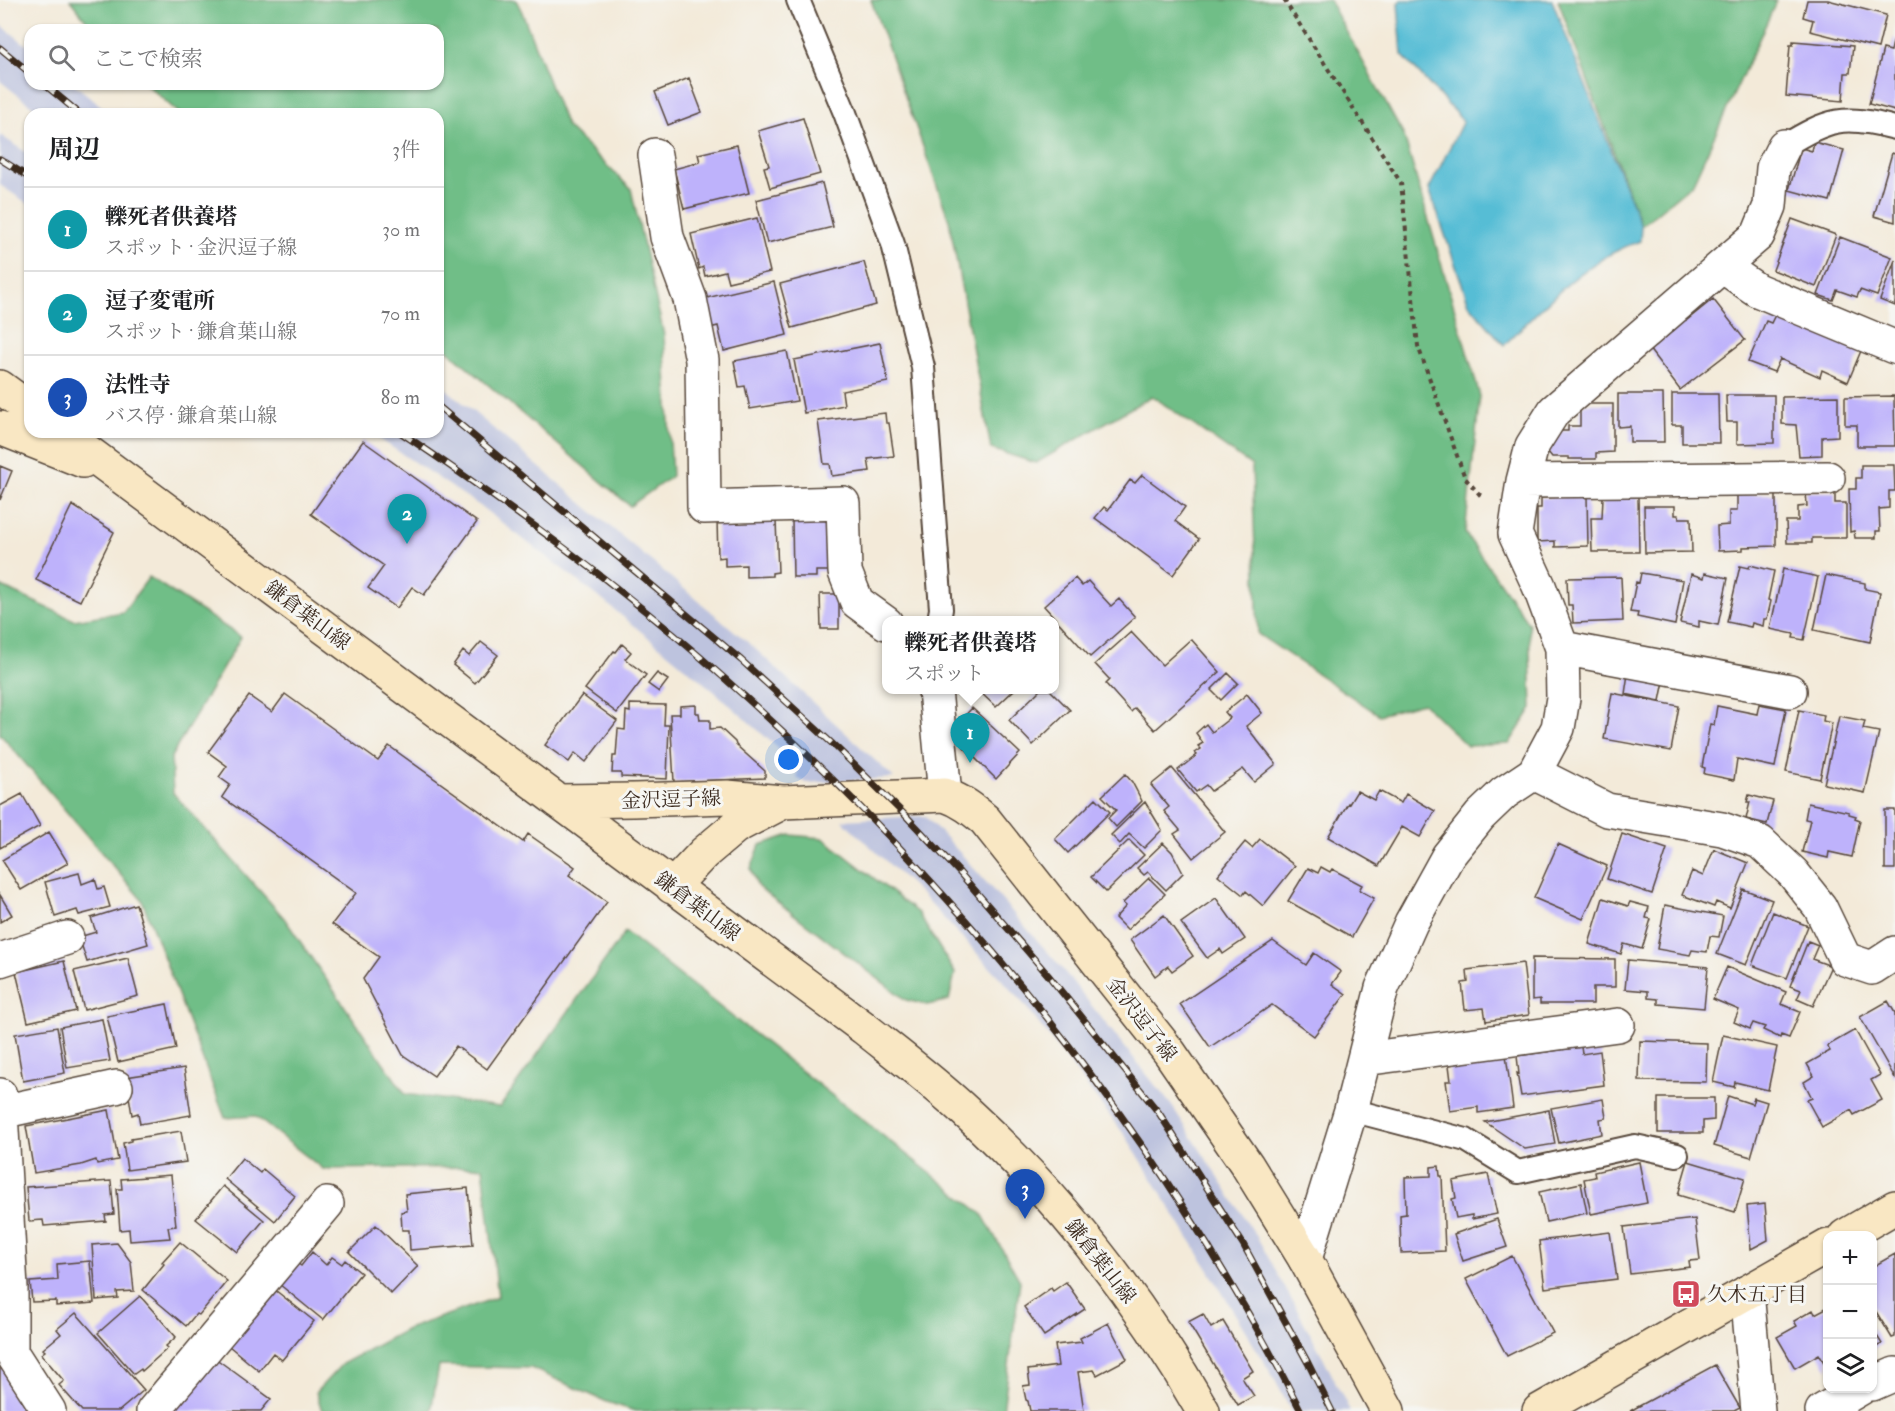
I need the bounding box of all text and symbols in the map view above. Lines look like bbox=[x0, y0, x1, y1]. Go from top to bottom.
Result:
search box bbox=[24, 24, 444, 90]
icon: search bbox=[45, 41, 78, 74]
text: ここで検索 bbox=[93, 45, 203, 73]
text: 周辺 bbox=[48, 134, 100, 166]
text: 3件 bbox=[392, 137, 420, 162]
text: 轢死者供養塔 bbox=[105, 203, 237, 231]
text: 1 bbox=[64, 217, 71, 242]
text: 30 m bbox=[382, 217, 420, 242]
text: スポット · 金沢逗子線 bbox=[105, 235, 297, 260]
text: 逗子変電所 bbox=[105, 287, 215, 315]
text: 2 bbox=[62, 301, 73, 326]
text: 70 m bbox=[381, 301, 420, 326]
text: スポット · 鎌倉葉山線 bbox=[105, 319, 297, 344]
text: 法性寺 bbox=[105, 371, 171, 399]
text: 3 bbox=[64, 385, 71, 410]
text: 80 m bbox=[381, 385, 420, 410]
text: バス停 · 鎌倉葉山線 bbox=[105, 403, 277, 428]
pin: 2 bbox=[388, 494, 426, 544]
street label: 鎌倉葉山線 bbox=[260, 575, 355, 655]
popup bbox=[882, 616, 1059, 694]
text: 轢死者供養塔 bbox=[904, 629, 1037, 657]
text: スポット bbox=[904, 661, 984, 686]
pin: 1 bbox=[950, 714, 990, 763]
your location bbox=[774, 745, 803, 774]
street label: 金沢逗子線 bbox=[621, 785, 721, 814]
street label: 鎌倉葉山線 bbox=[650, 866, 745, 946]
street label: 金沢逗子線 bbox=[1101, 972, 1182, 1066]
pin: 3 bbox=[1006, 1170, 1044, 1219]
street label: 鎌倉葉山線 bbox=[1060, 1214, 1141, 1308]
map controls bbox=[1823, 1231, 1877, 1393]
button: + bbox=[1823, 1231, 1877, 1285]
bus stop icon: 久木五丁目 bbox=[1670, 1278, 1702, 1310]
place label: 久木五丁目 bbox=[1707, 1282, 1807, 1307]
button: − bbox=[1823, 1285, 1877, 1339]
button: layers bbox=[1823, 1339, 1877, 1393]

